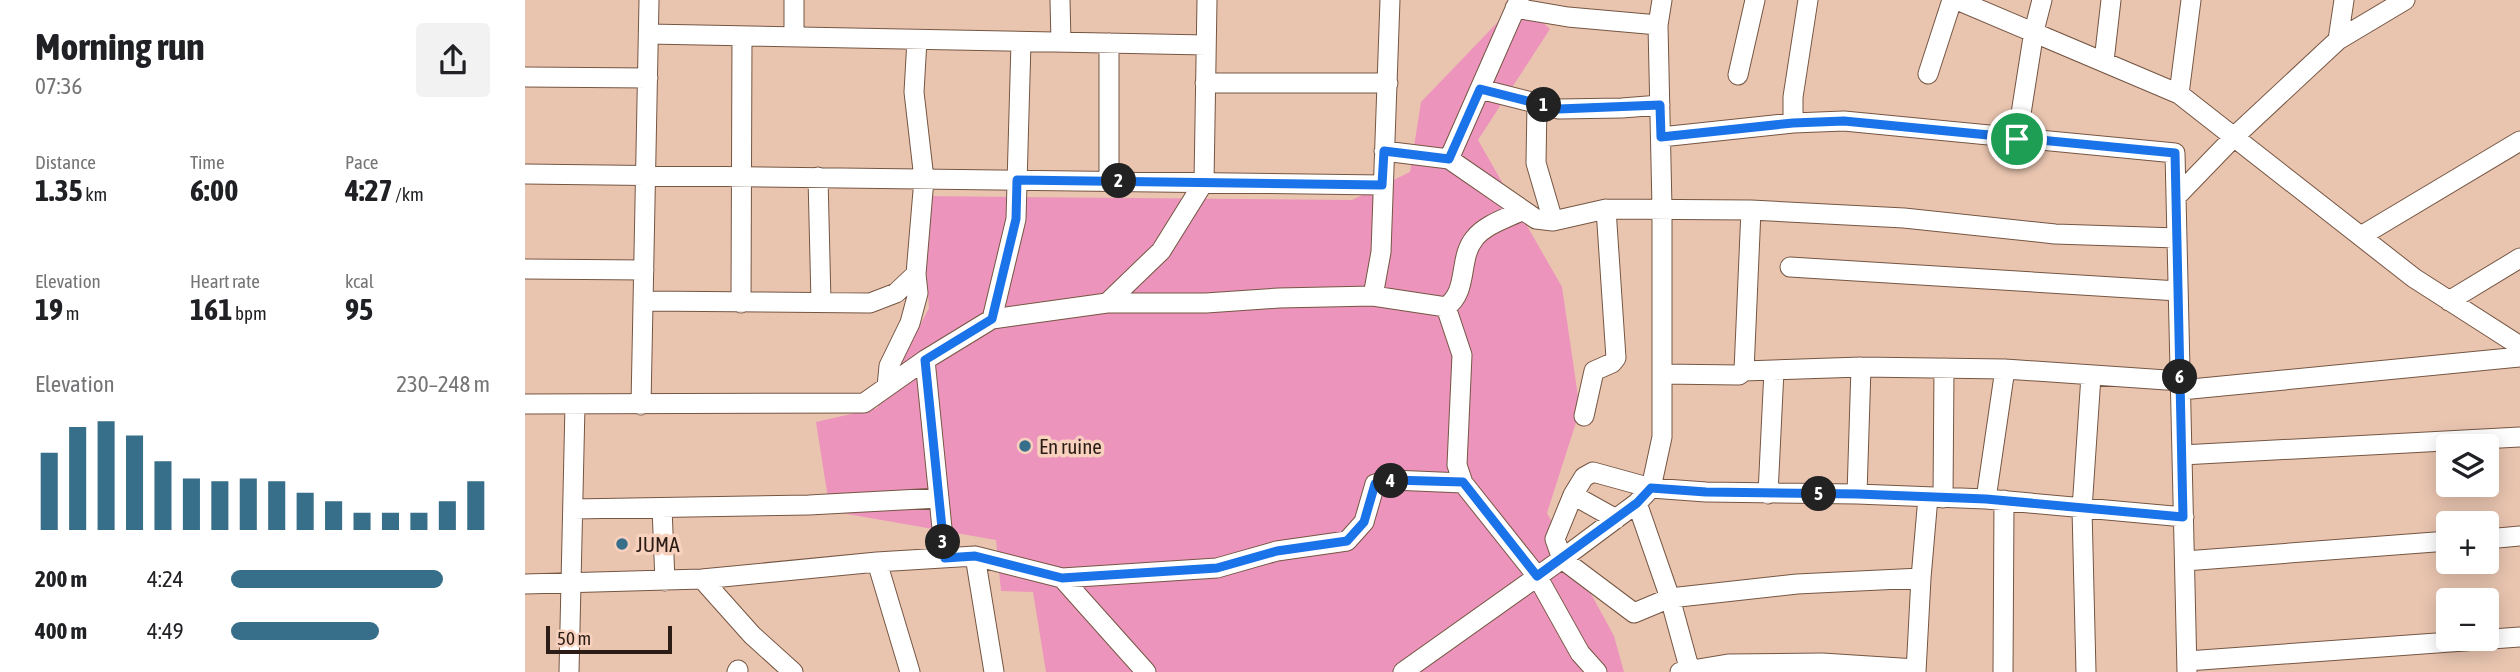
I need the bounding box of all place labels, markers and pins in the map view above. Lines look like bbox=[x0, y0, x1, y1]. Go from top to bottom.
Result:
pin: 1 bbox=[1527, 88, 1561, 122]
pin bbox=[1987, 109, 2047, 169]
pin: 2 bbox=[1101, 164, 1137, 198]
pin: 6 bbox=[2163, 360, 2197, 394]
place label: En ruine bbox=[1039, 434, 1102, 458]
marker: En ruine bbox=[1017, 438, 1033, 454]
pin: 4 bbox=[1373, 463, 1409, 498]
pin: 5 bbox=[1801, 476, 1837, 512]
pin: 3 bbox=[925, 524, 961, 560]
place label: JUMA bbox=[636, 532, 680, 556]
marker: JUMA bbox=[614, 536, 630, 552]

